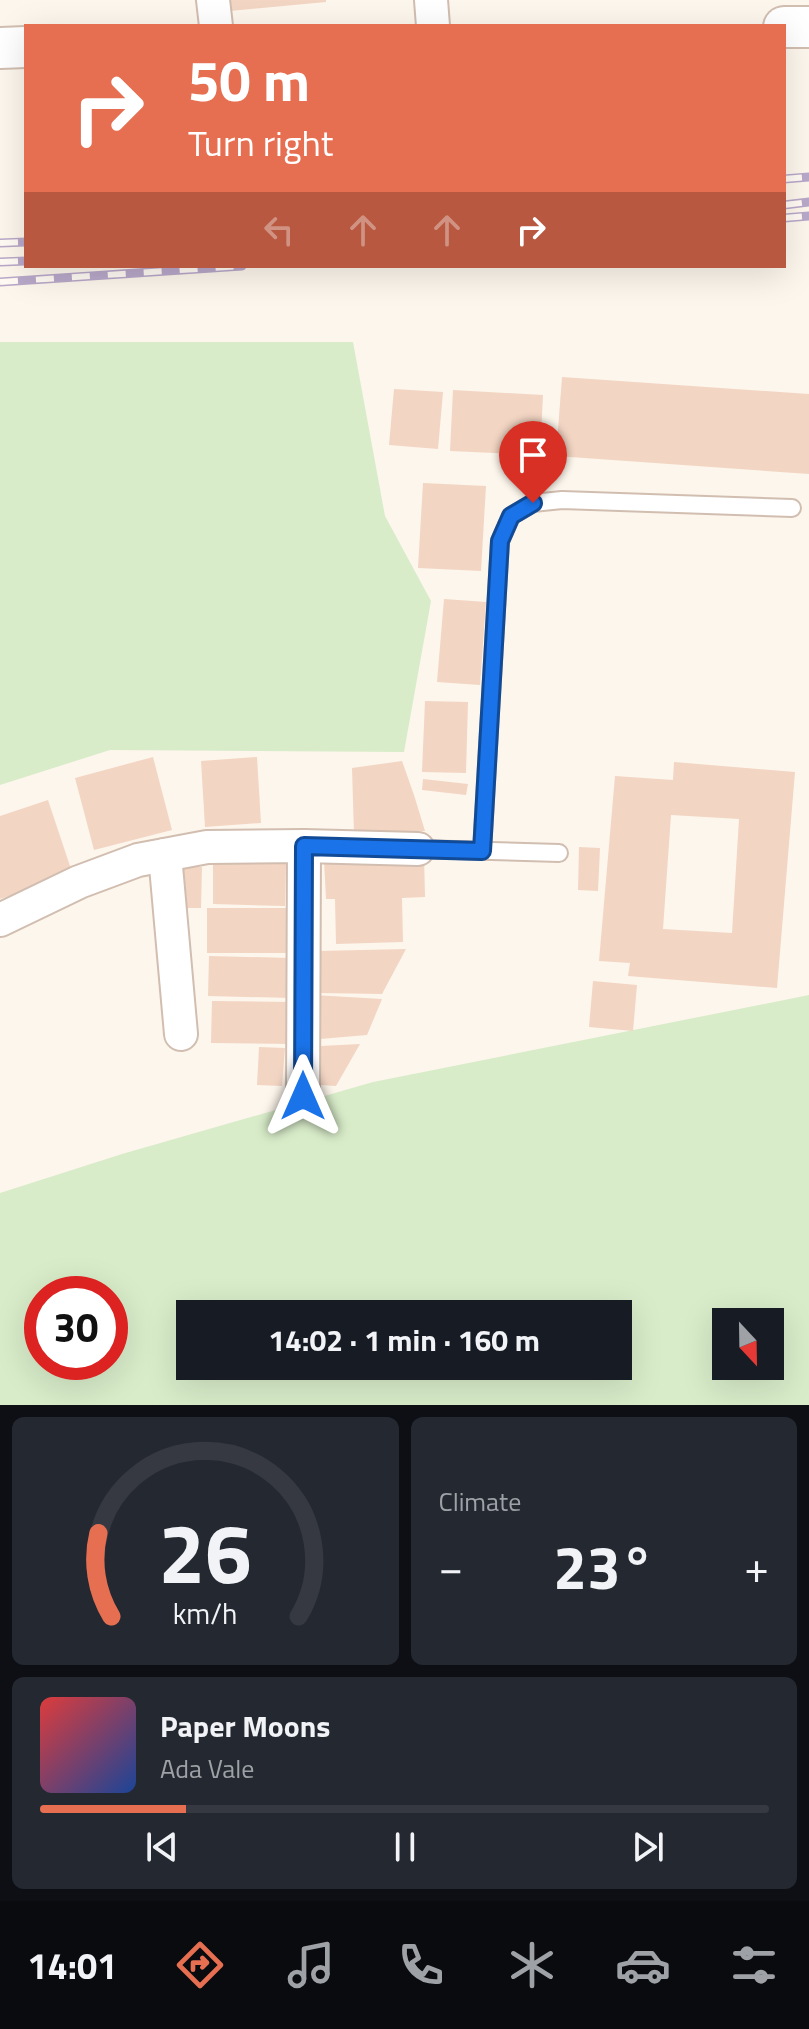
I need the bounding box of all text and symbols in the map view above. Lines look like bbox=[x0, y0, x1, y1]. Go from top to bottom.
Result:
text: 50 m bbox=[188, 38, 310, 123]
icon: right bbox=[56, 56, 160, 160]
text: Turn right bbox=[188, 115, 333, 170]
icon: left bbox=[257, 208, 301, 252]
icon: ahead bbox=[341, 208, 385, 252]
icon: ahead bbox=[425, 208, 469, 252]
icon: right bbox=[509, 208, 553, 252]
pin bbox=[499, 421, 567, 503]
icon: arrive bbox=[511, 433, 555, 477]
position arrow bbox=[261, 1054, 345, 1138]
speed limit sign: 30 bbox=[24, 1276, 128, 1380]
north arrow bbox=[712, 1308, 784, 1380]
map controls bbox=[712, 1308, 784, 1380]
text: 14:02 · 1 min · 160 m bbox=[268, 1317, 540, 1363]
text: Climate bbox=[439, 1482, 521, 1521]
text: 26 bbox=[159, 1489, 252, 1615]
text: 23° bbox=[553, 1521, 654, 1612]
text: − bbox=[439, 1533, 463, 1600]
text: + bbox=[744, 1533, 769, 1600]
text: km/h bbox=[173, 1592, 238, 1635]
text: Paper Moons bbox=[160, 1703, 330, 1749]
text: Ada Vale bbox=[160, 1749, 254, 1788]
icon: previous bbox=[140, 1825, 184, 1869]
icon: pause bbox=[383, 1825, 427, 1869]
icon: next bbox=[626, 1825, 670, 1869]
icon: directions bbox=[172, 1937, 228, 1993]
icon: music bbox=[283, 1937, 339, 1993]
icon: phone bbox=[393, 1937, 449, 1993]
icon: climate bbox=[504, 1937, 560, 1993]
icon: car bbox=[615, 1937, 671, 1993]
icon: filters bbox=[726, 1937, 782, 1993]
text: 14:01 bbox=[27, 1938, 117, 1993]

